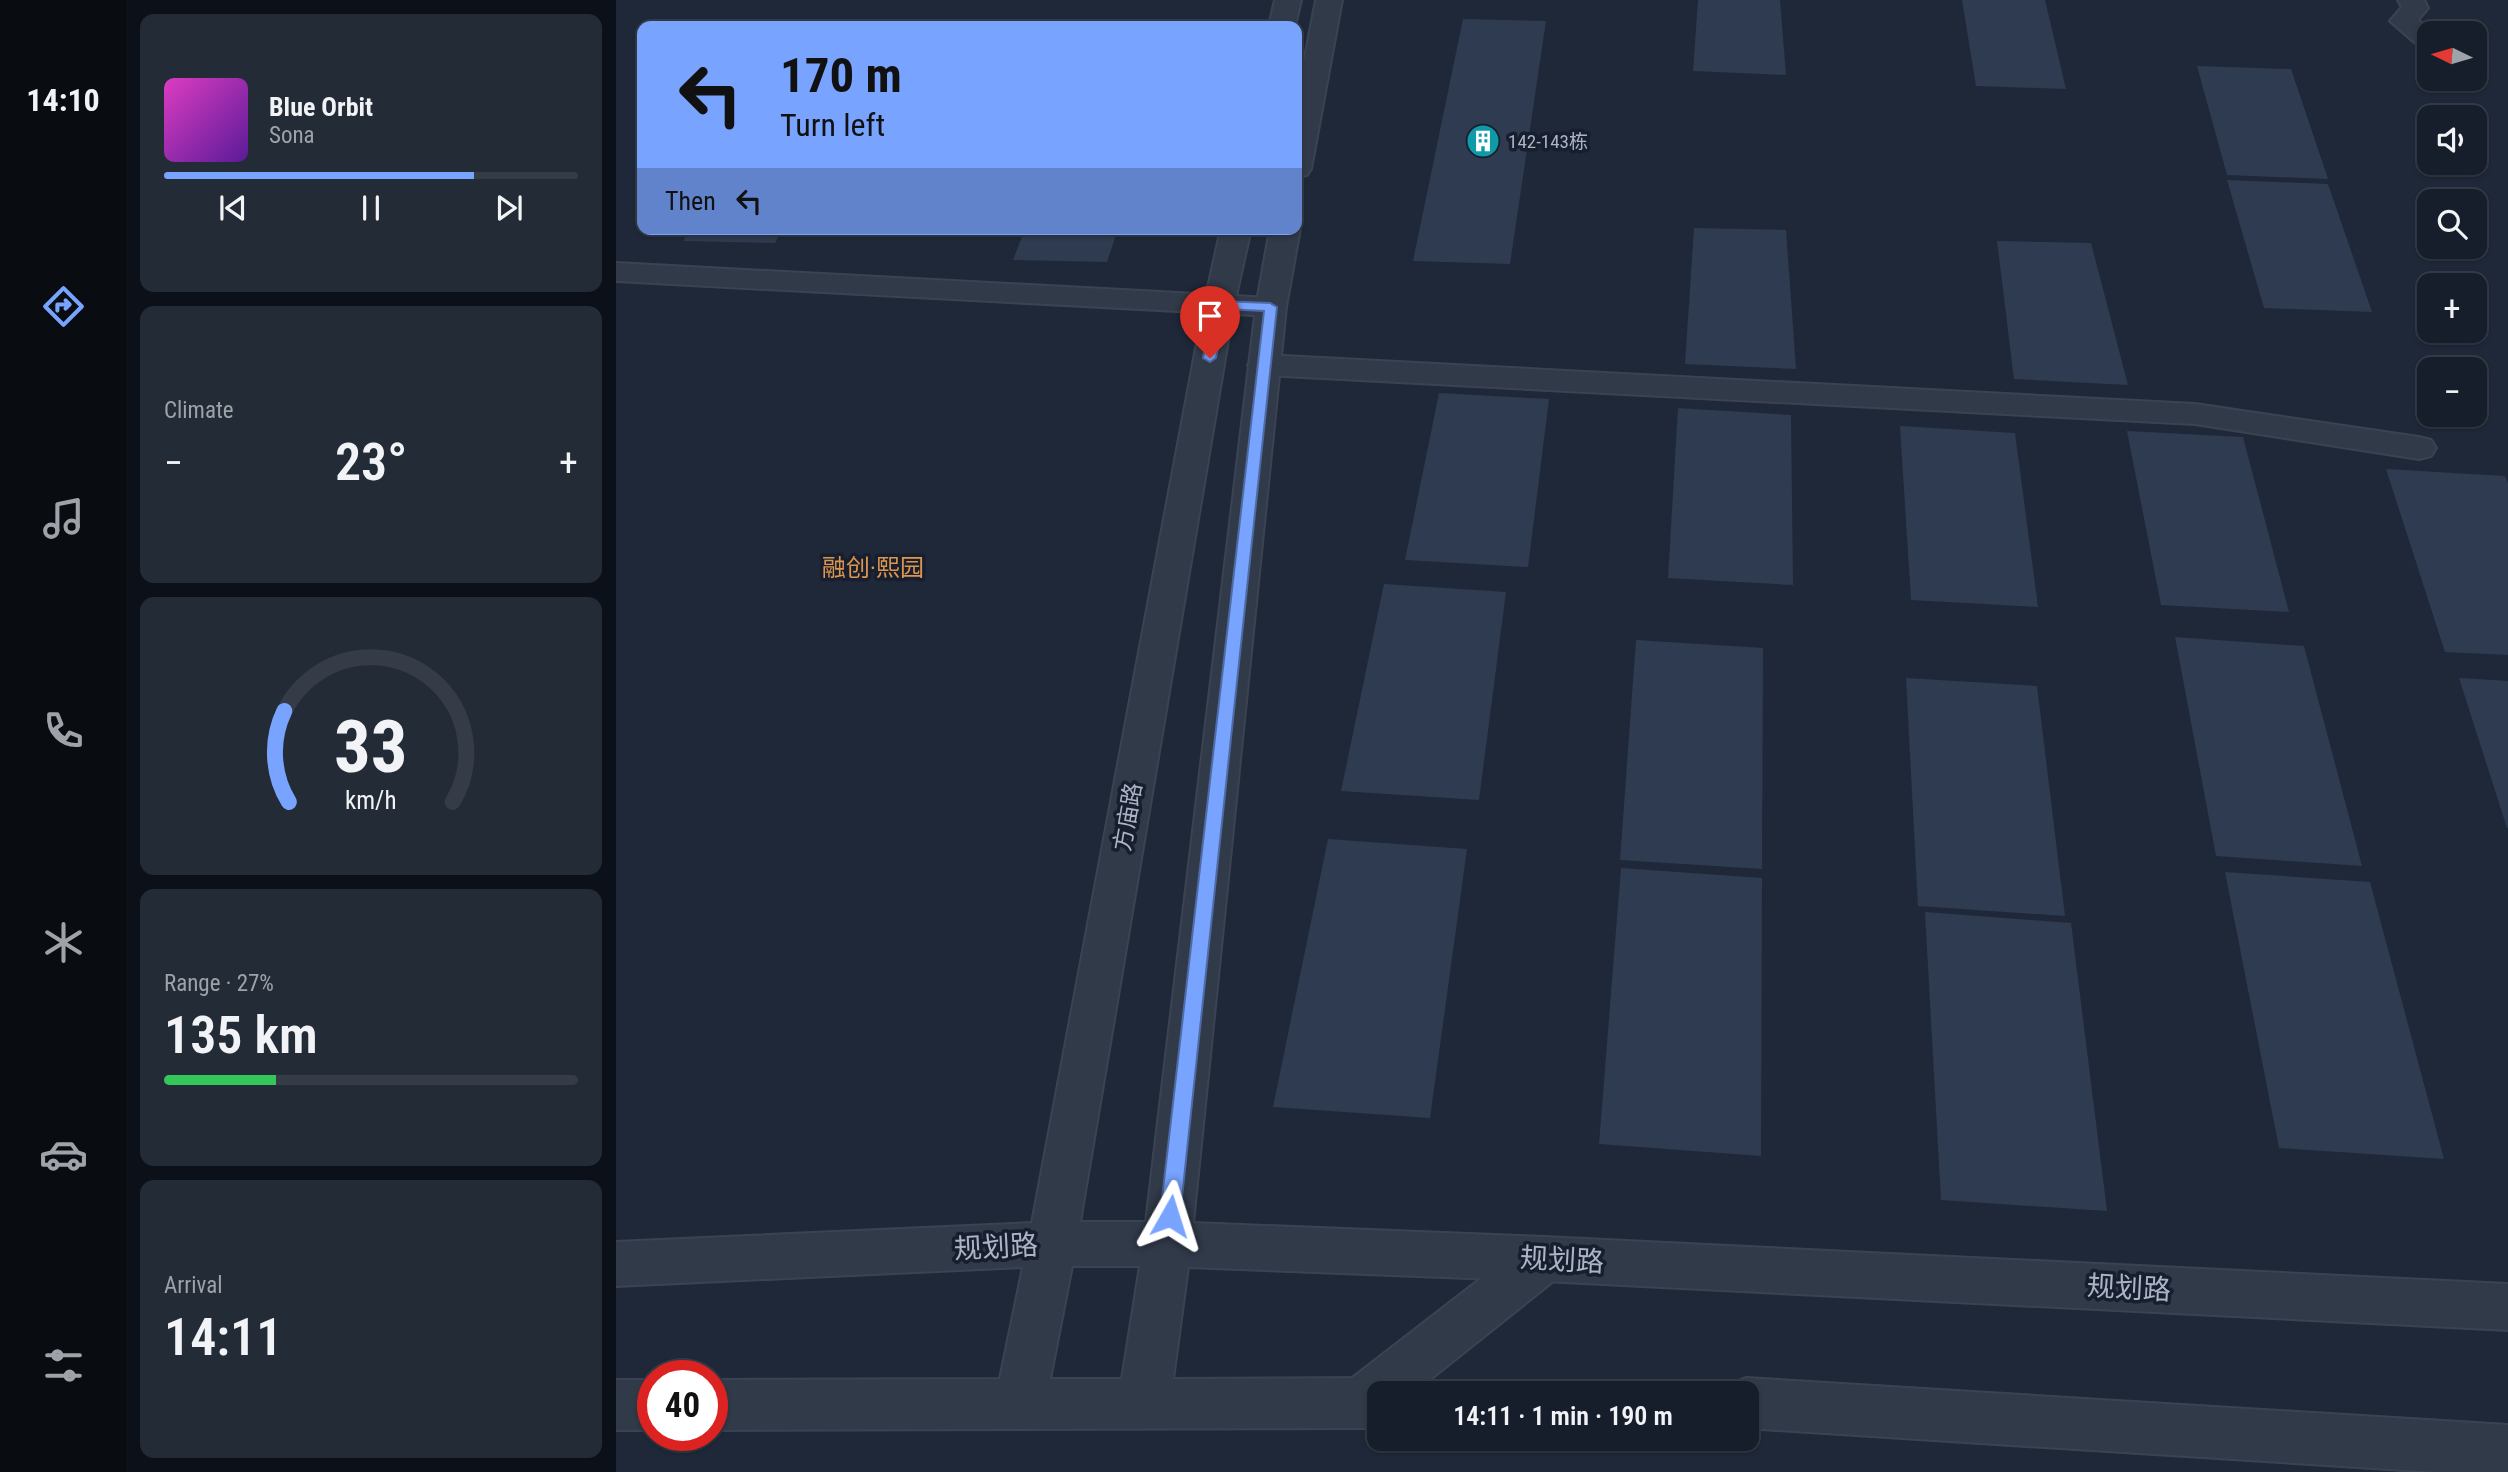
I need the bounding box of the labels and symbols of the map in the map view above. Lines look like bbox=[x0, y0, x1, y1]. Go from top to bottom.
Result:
north arrow bbox=[2417, 21, 2487, 91]
building icon: 142-143栋 bbox=[1464, 122, 1502, 160]
place label: 142-143栋 bbox=[1508, 130, 1588, 153]
pin bbox=[1180, 286, 1240, 358]
district label: 融创·熙园 bbox=[822, 554, 924, 582]
street label: 方庙路 bbox=[1109, 781, 1147, 853]
position arrow bbox=[1133, 1179, 1207, 1253]
street label: 规划路 bbox=[953, 1228, 1039, 1266]
street label: 规划路 bbox=[1519, 1241, 1605, 1279]
street label: 规划路 bbox=[2086, 1269, 2172, 1307]
speed limit sign: 40 bbox=[637, 1360, 728, 1451]

